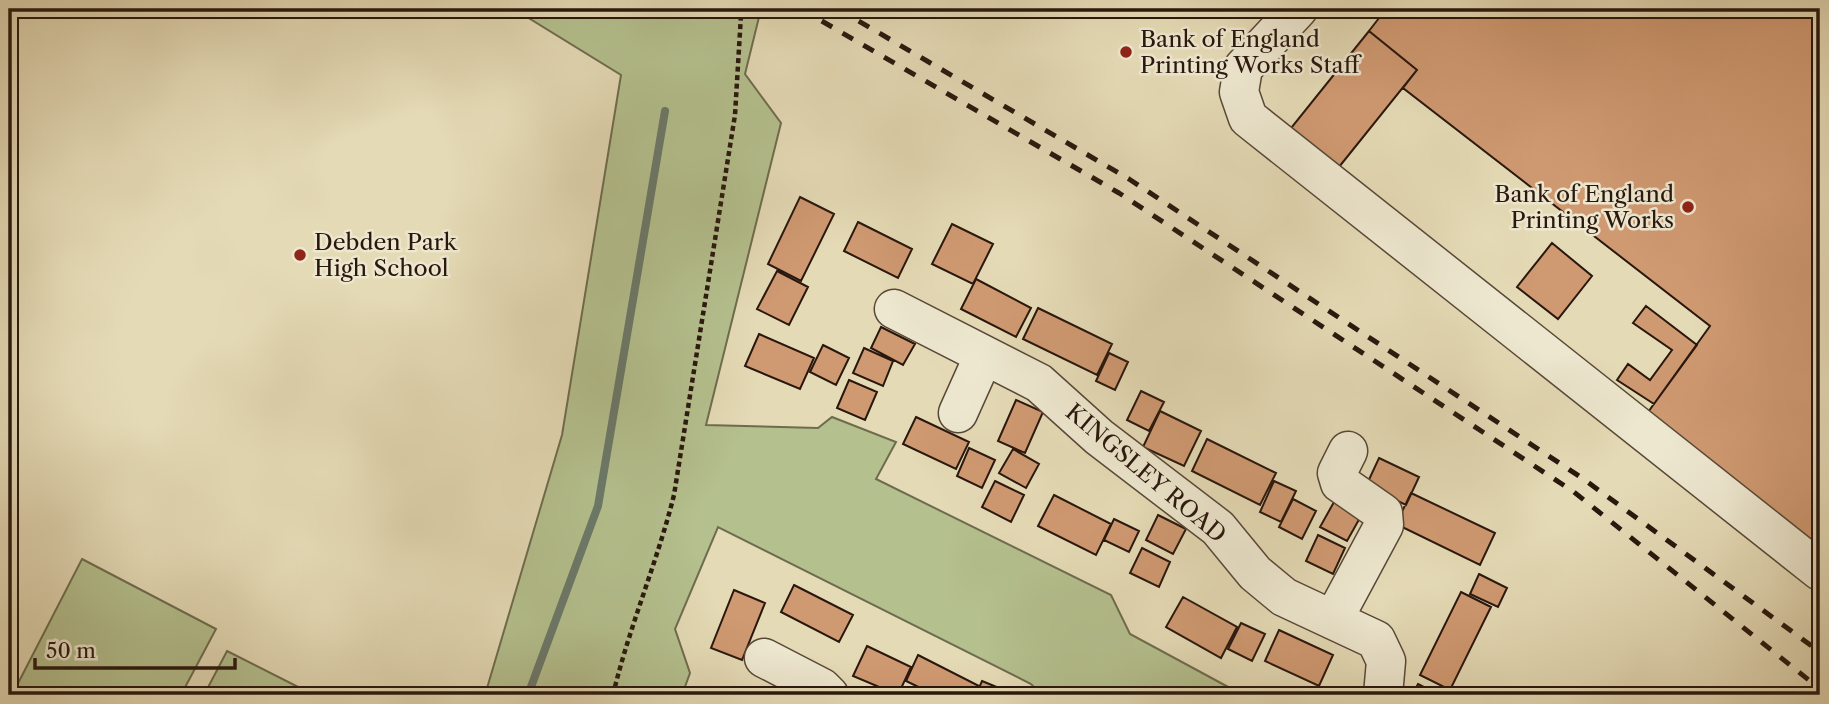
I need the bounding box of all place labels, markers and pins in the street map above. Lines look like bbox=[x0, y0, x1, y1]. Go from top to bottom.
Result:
place label: Bank of England Printing Works Staff bbox=[1140, 25, 1363, 79]
marker: Bank of England Printing Works Staff bbox=[1118, 44, 1134, 60]
place label: Bank of England Printing Works bbox=[1494, 180, 1674, 234]
marker: Bank of England Printing Works bbox=[1680, 199, 1696, 215]
place label: Debden Park High School bbox=[314, 228, 458, 282]
marker: Debden Park High School bbox=[292, 247, 308, 263]

